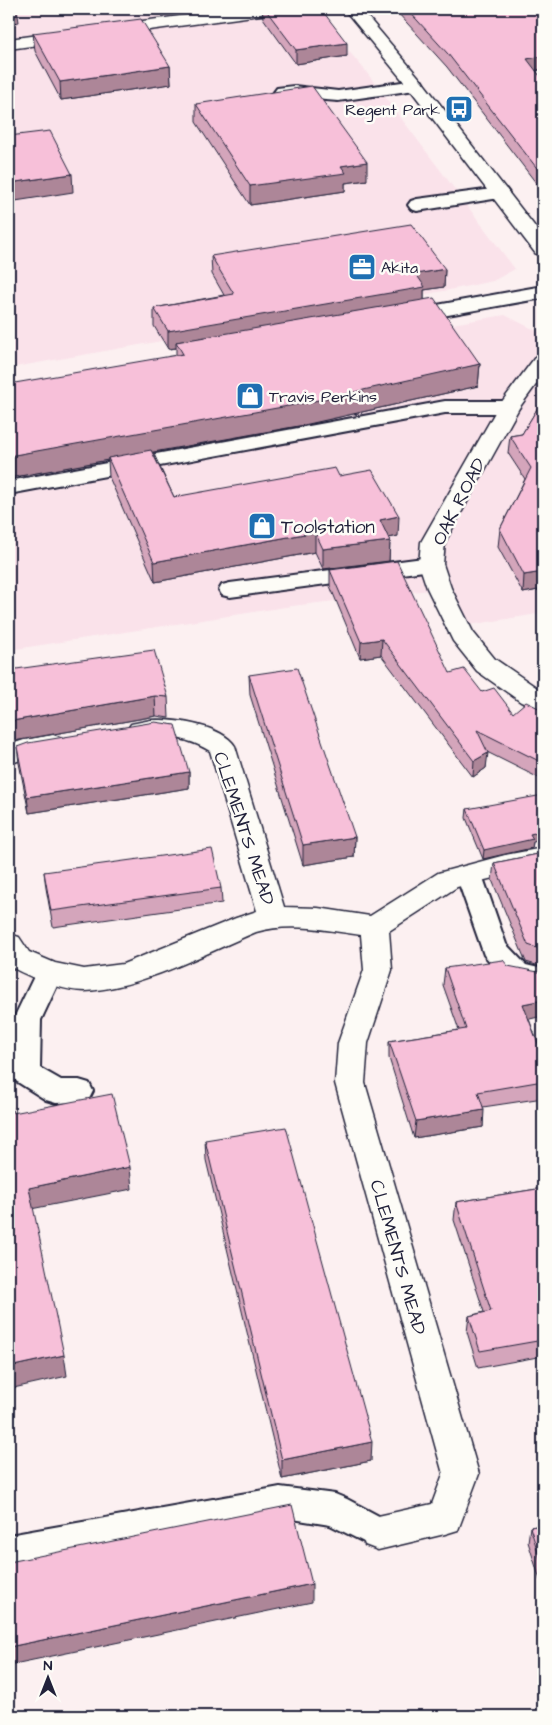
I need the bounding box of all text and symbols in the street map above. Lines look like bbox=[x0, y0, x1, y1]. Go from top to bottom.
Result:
bus stop icon: Regent Park bbox=[444, 94, 474, 124]
place label: Regent Park bbox=[345, 99, 440, 122]
office icon: Akita bbox=[347, 252, 377, 282]
place label: Akita bbox=[381, 257, 418, 279]
shop icon: Travis Perkins bbox=[235, 381, 265, 411]
place label: Travis Perkins bbox=[269, 386, 377, 408]
street label: OAK ROAD bbox=[426, 453, 493, 550]
shop icon: Toolstation bbox=[247, 511, 277, 541]
place label: Toolstation bbox=[281, 514, 375, 541]
street label: CLEMENTS MEAD bbox=[206, 748, 281, 909]
street label: CLEMENTS MEAD bbox=[363, 1177, 433, 1338]
north arrow bbox=[22, 1652, 72, 1702]
text: N bbox=[44, 1656, 53, 1676]

